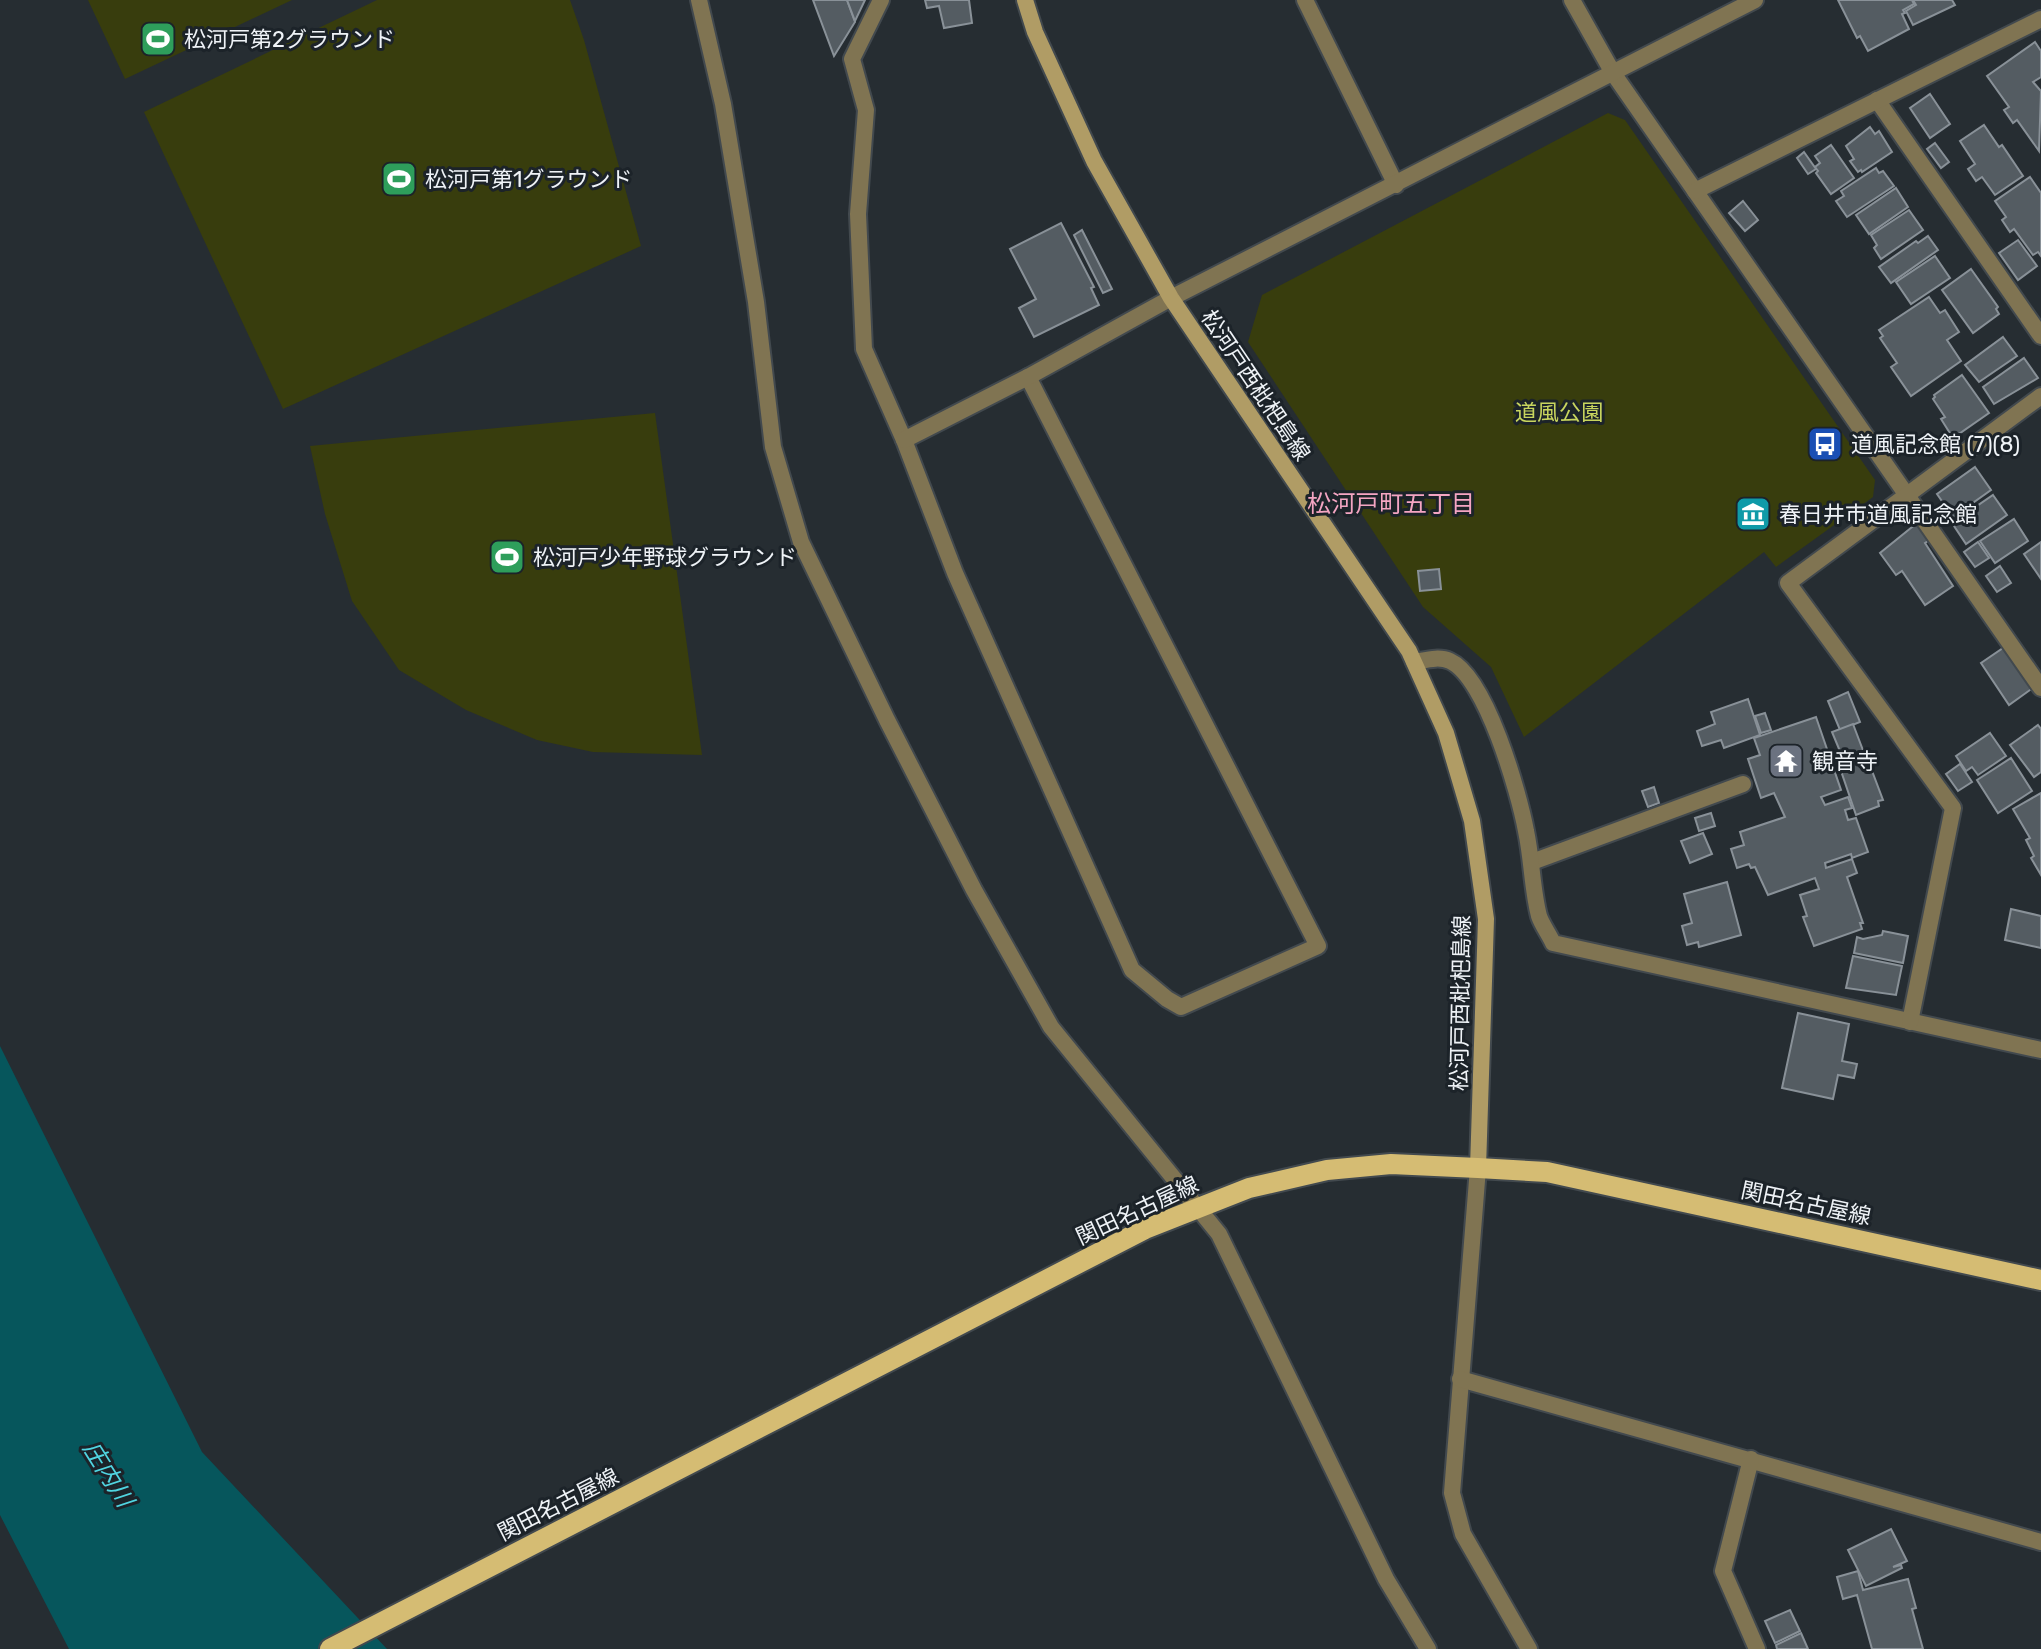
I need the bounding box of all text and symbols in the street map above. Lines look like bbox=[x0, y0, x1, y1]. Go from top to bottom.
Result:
sports icon: 松河戸第2グラウンド bbox=[139, 20, 177, 58]
place label: 松河戸第2グラウンド bbox=[184, 26, 395, 53]
sports icon: 松河戸第1グラウンド bbox=[380, 160, 418, 198]
place label: 松河戸第1グラウンド bbox=[425, 166, 632, 193]
street label: 松河戸西枇杷島線 bbox=[1195, 305, 1316, 466]
park label: 道風公園 bbox=[1515, 399, 1603, 426]
bus stop icon: 道風記念館 (7)(8) bbox=[1806, 425, 1844, 463]
place label: 道風記念館 (7)(8) bbox=[1851, 431, 2020, 458]
district label: 松河戸町五丁目 bbox=[1307, 490, 1475, 518]
museum icon: 春日井市道風記念館 bbox=[1734, 495, 1772, 533]
place label: 春日井市道風記念館 bbox=[1779, 501, 1977, 528]
sports icon: 松河戸少年野球グラウンド bbox=[488, 538, 526, 576]
place label: 松河戸少年野球グラウンド bbox=[533, 544, 797, 571]
temple icon: 観音寺 bbox=[1767, 742, 1805, 780]
place label: 観音寺 bbox=[1812, 748, 1878, 775]
street label: 松河戸西枇杷島線 bbox=[1445, 915, 1476, 1091]
street label: 関田名古屋線 bbox=[1072, 1170, 1203, 1251]
street label: 関田名古屋線 bbox=[1739, 1177, 1873, 1230]
water label: 庄内川 bbox=[77, 1436, 141, 1514]
street label: 関田名古屋線 bbox=[493, 1462, 623, 1546]

